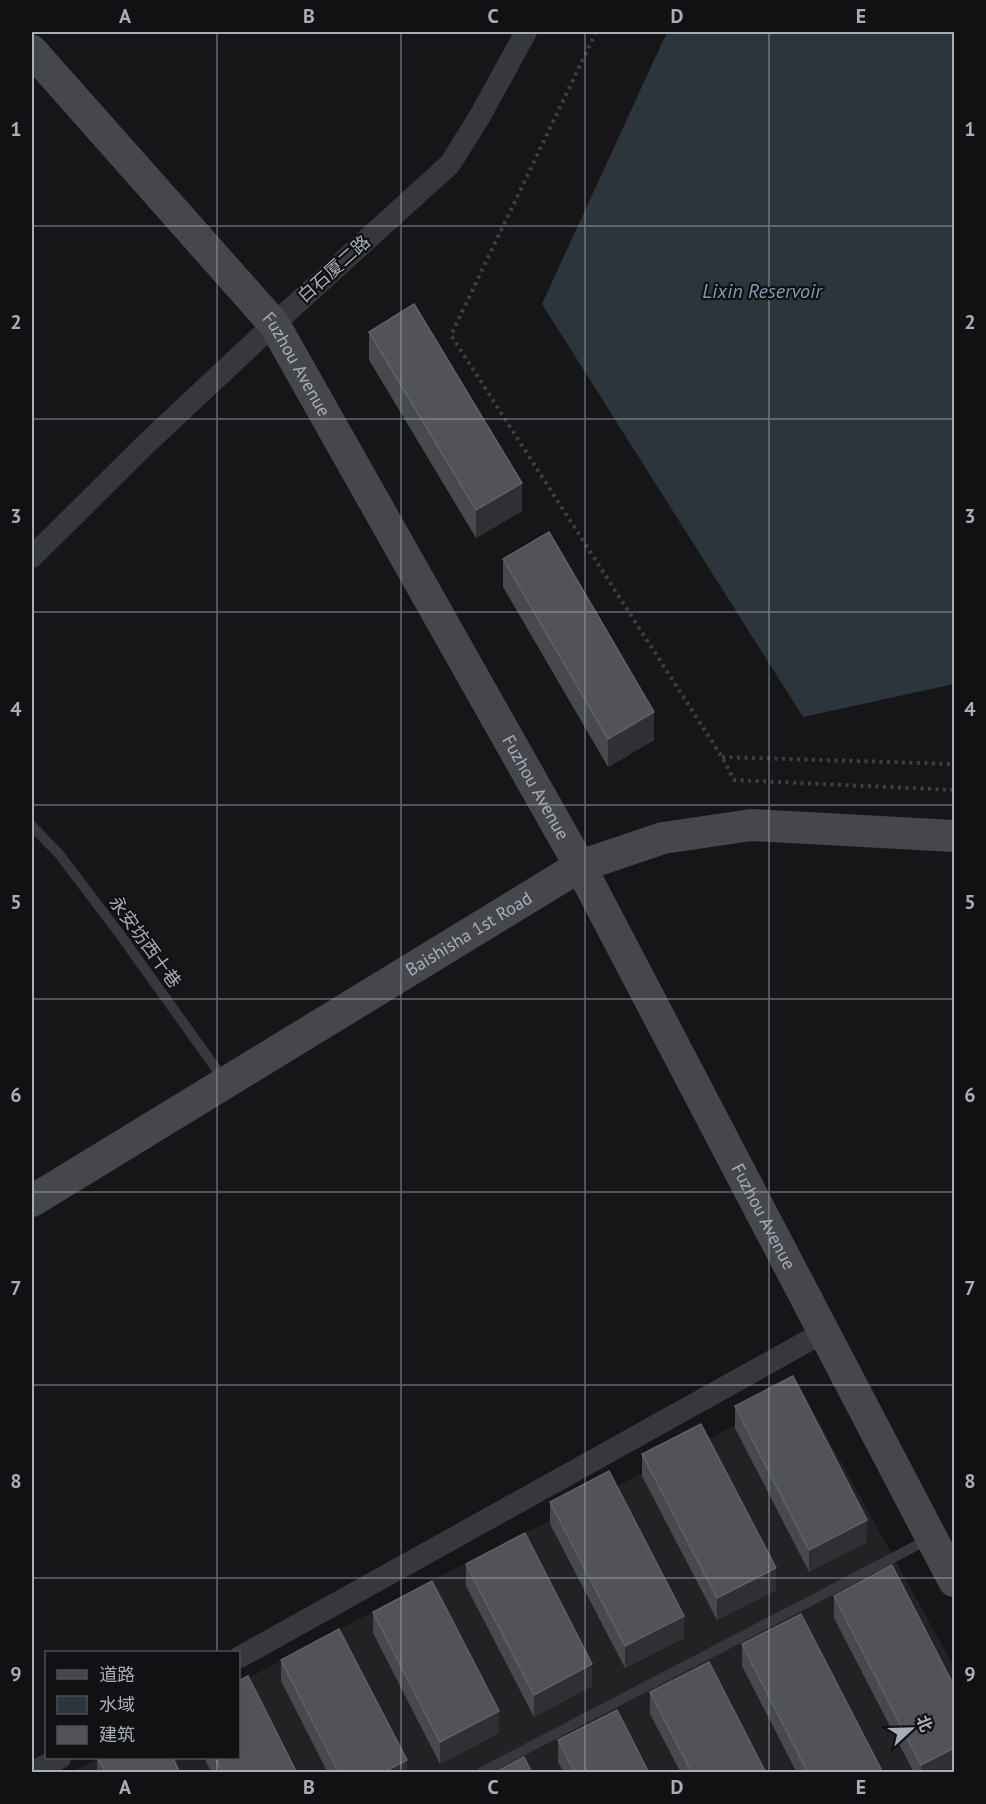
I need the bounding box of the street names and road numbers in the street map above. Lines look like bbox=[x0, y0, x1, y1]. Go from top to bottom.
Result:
street label: 白石厦二路 bbox=[293, 230, 375, 307]
street label: Fuzhou Avenue bbox=[258, 307, 336, 420]
street label: Fuzhou Avenue bbox=[497, 731, 575, 844]
street label: Baishisha 1st Road bbox=[401, 886, 536, 981]
street label: 永安坊西十巷 bbox=[104, 891, 186, 992]
street label: Fuzhou Avenue bbox=[727, 1159, 801, 1274]

